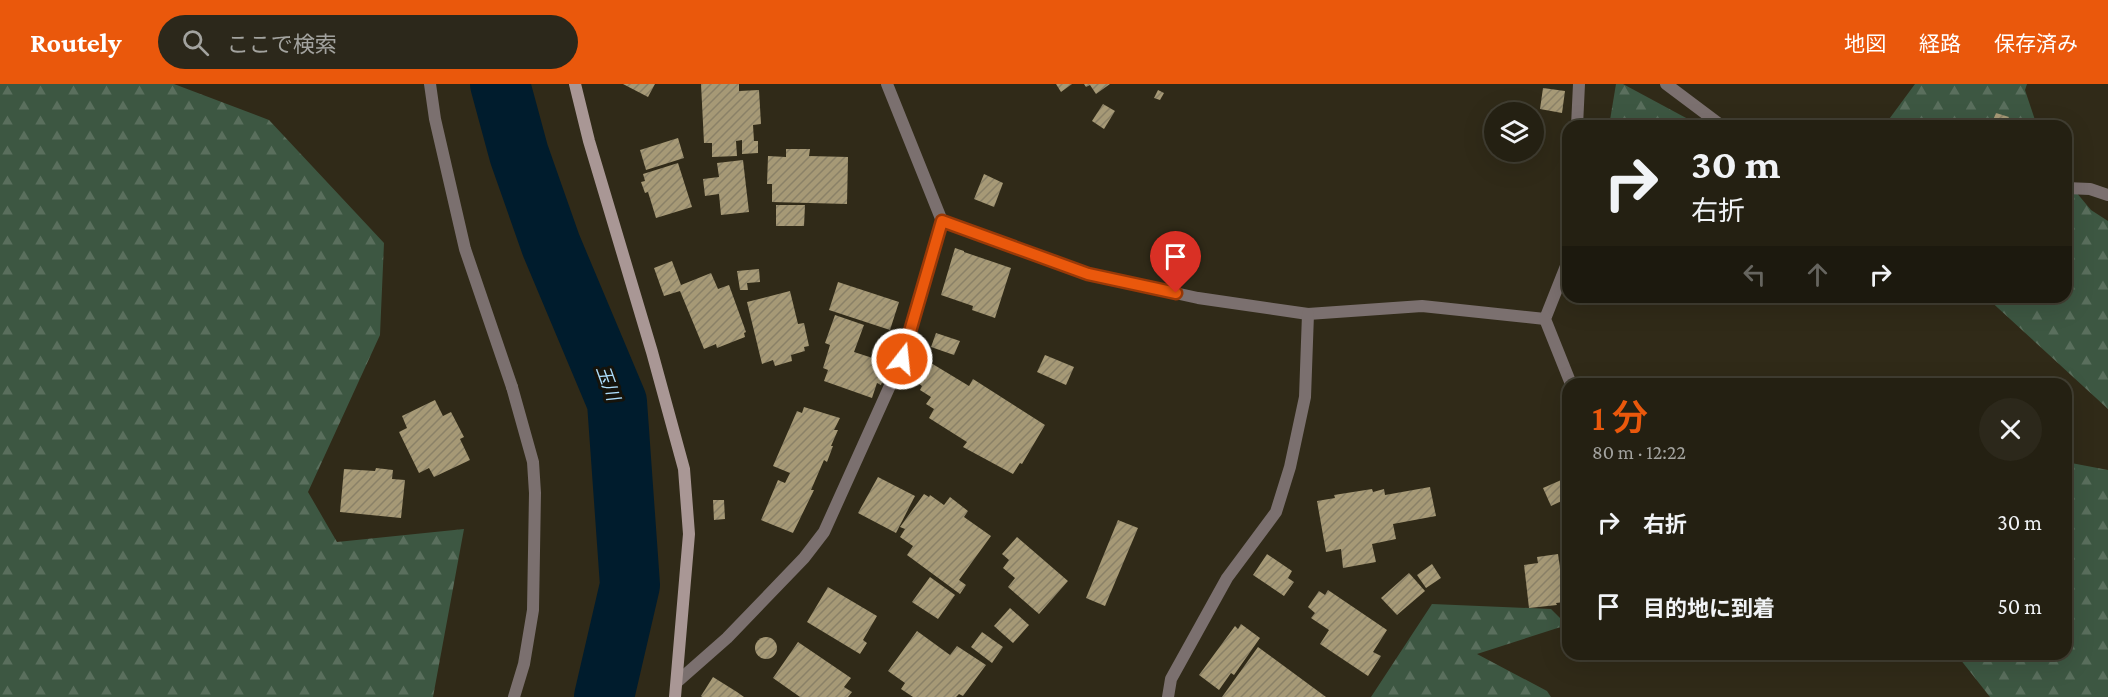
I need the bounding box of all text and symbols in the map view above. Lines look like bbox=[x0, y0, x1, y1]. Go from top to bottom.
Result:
search box bbox=[158, 15, 578, 69]
icon: search bbox=[179, 26, 212, 59]
text: Routely bbox=[30, 27, 122, 58]
text: ここで検索 bbox=[227, 32, 337, 57]
text: 地図 bbox=[1844, 32, 1886, 56]
text: 経路 bbox=[1919, 32, 1961, 56]
text: 保存済み bbox=[1994, 32, 2078, 56]
map controls bbox=[1484, 102, 1544, 162]
button: layers bbox=[1484, 102, 1544, 162]
text: 30 m bbox=[1691, 140, 1781, 187]
icon: right bbox=[1592, 144, 1670, 222]
text: 右折 bbox=[1691, 196, 1745, 226]
pin bbox=[1150, 231, 1201, 293]
icon: arrive bbox=[1159, 240, 1192, 273]
icon: left bbox=[1738, 258, 1771, 291]
icon: ahead bbox=[1801, 258, 1834, 291]
icon: right bbox=[1864, 258, 1897, 291]
position arrow bbox=[870, 327, 934, 391]
water label: 玉川 bbox=[592, 363, 624, 405]
text: 1 分 bbox=[1592, 398, 1648, 438]
button: close bbox=[1979, 398, 2042, 461]
text: 80 m · 12:22 bbox=[1592, 441, 1686, 463]
icon: right bbox=[1592, 506, 1625, 539]
text: 30 m bbox=[1997, 510, 2042, 535]
text: 右折 bbox=[1643, 512, 1687, 537]
icon: arrive bbox=[1592, 590, 1625, 623]
text: 50 m bbox=[1997, 594, 2042, 619]
text: 目的地に到着 bbox=[1643, 596, 1775, 621]

